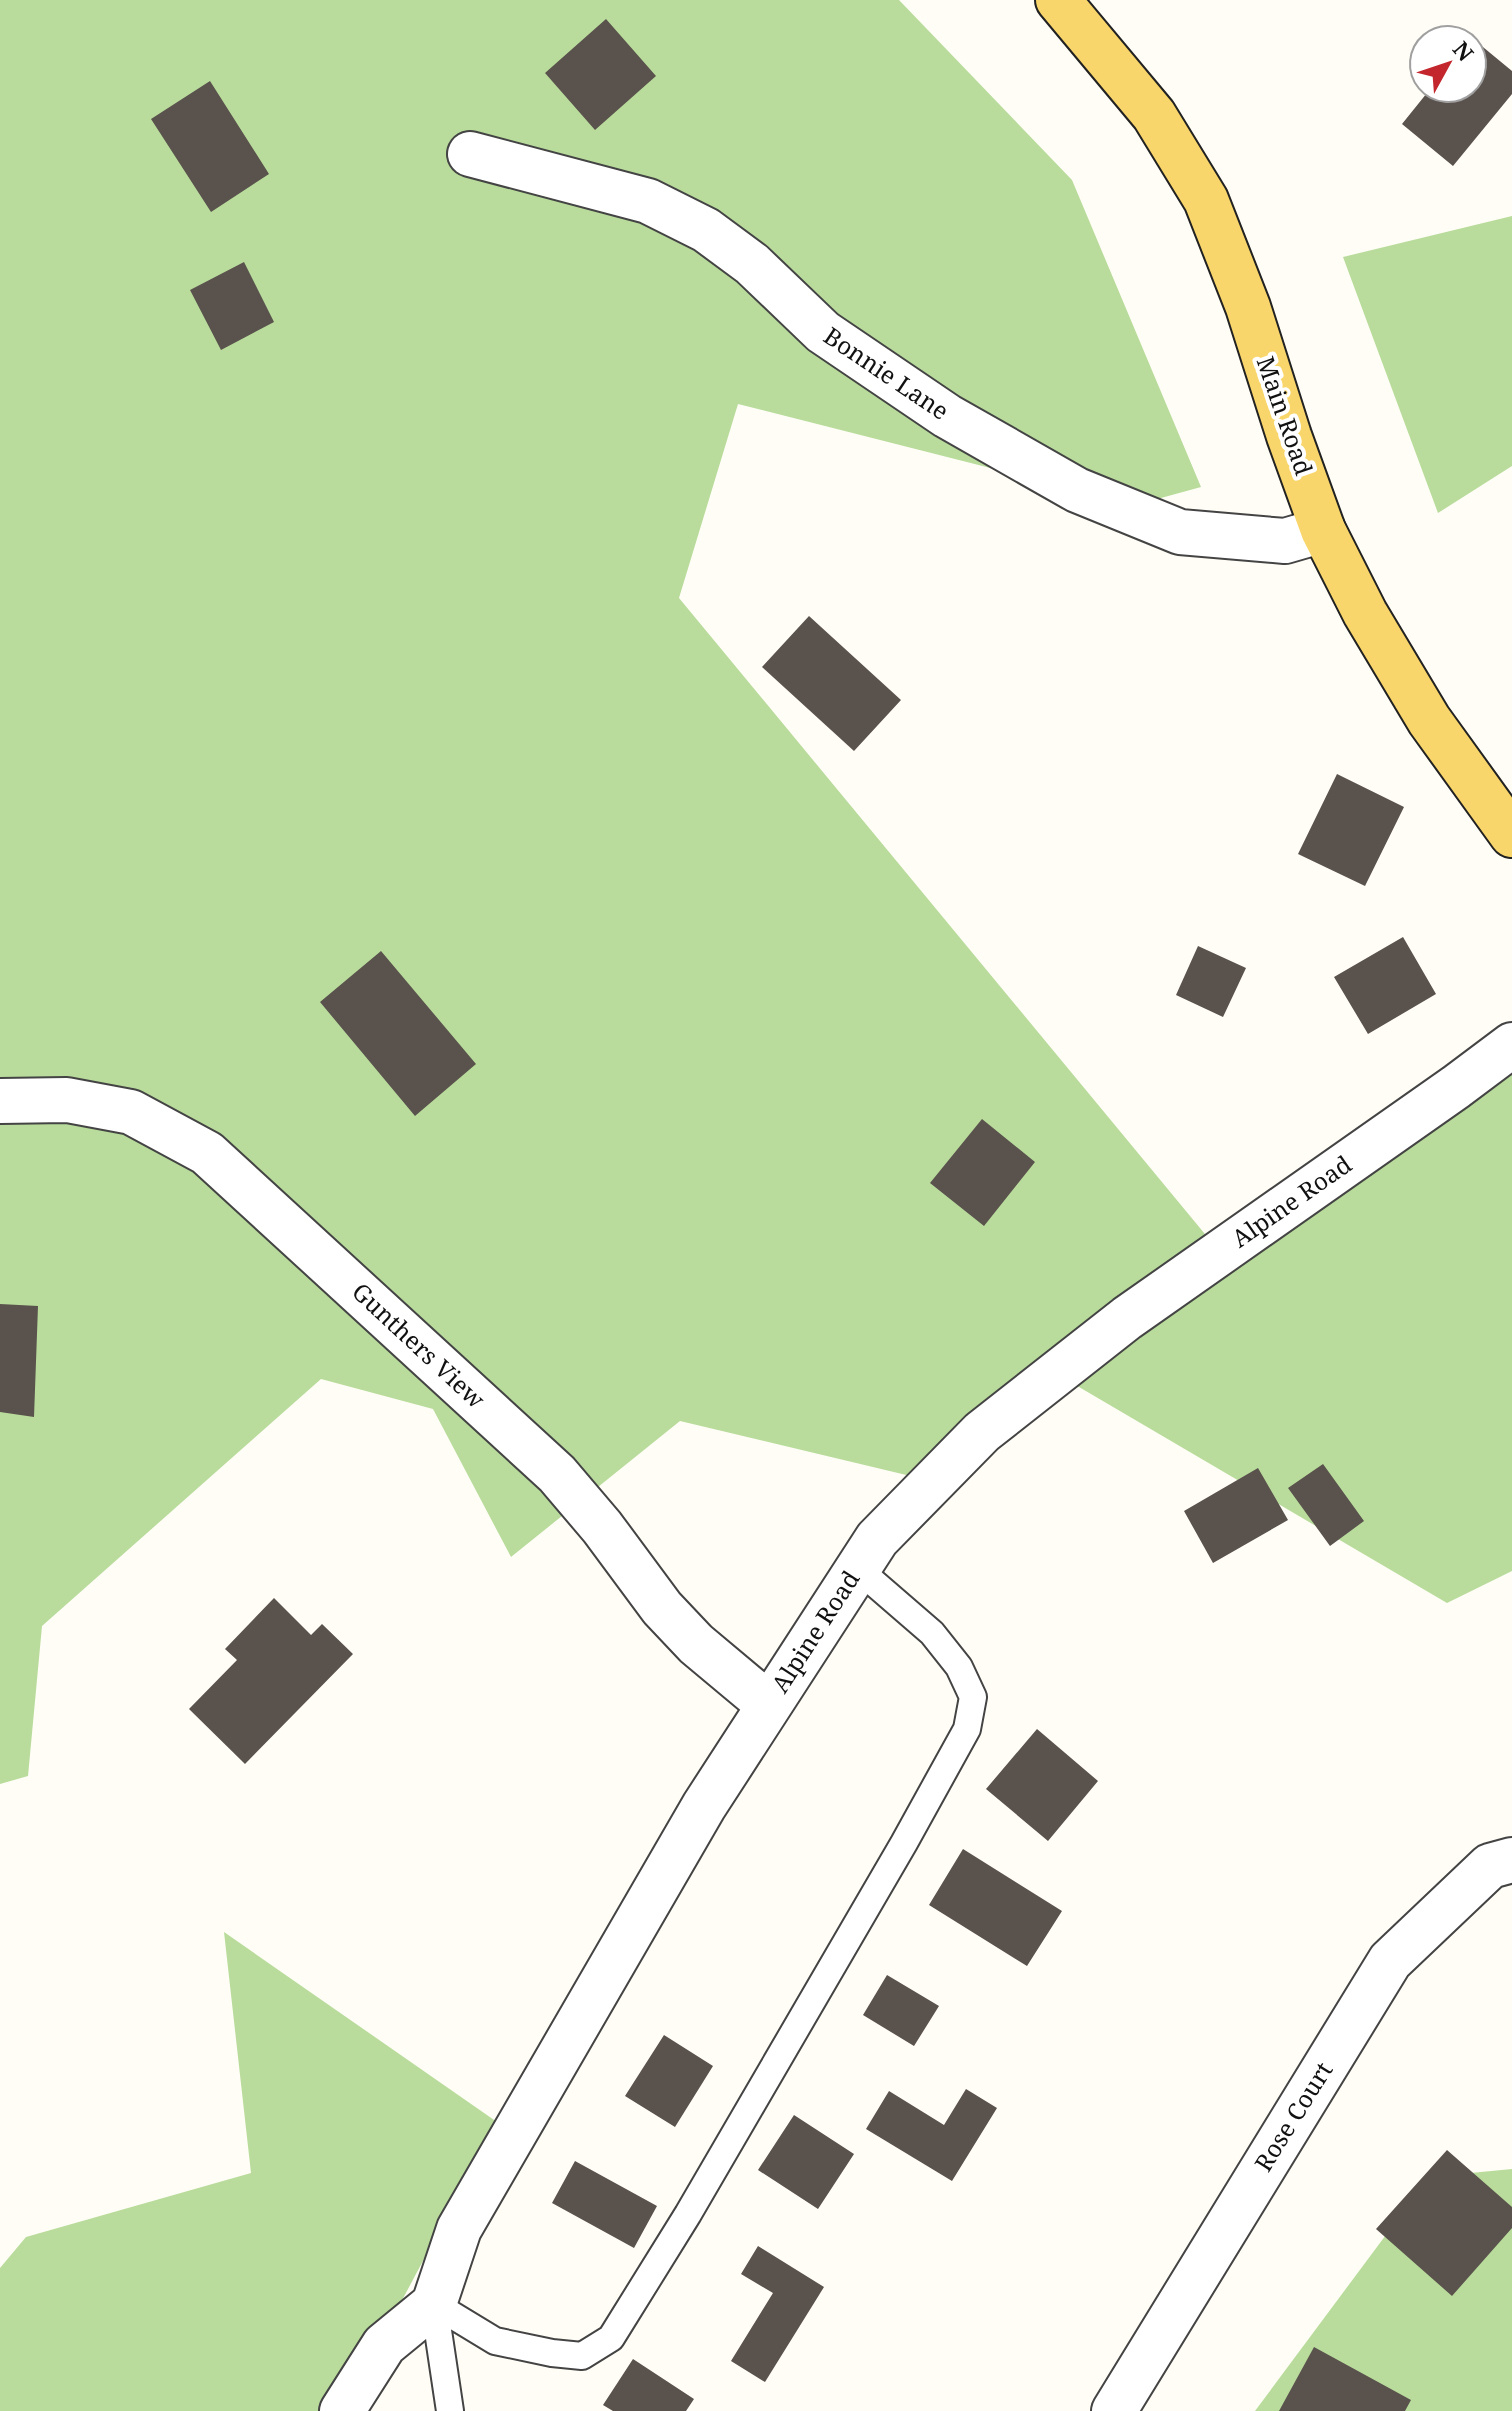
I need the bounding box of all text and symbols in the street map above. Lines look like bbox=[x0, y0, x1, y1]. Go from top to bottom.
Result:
north arrow bbox=[1408, 24, 1488, 104]
text: N bbox=[1447, 34, 1481, 67]
street label: Bonnie Lane bbox=[818, 319, 956, 427]
street label: Main Road bbox=[1250, 352, 1321, 479]
street label: Alpine Road bbox=[1225, 1147, 1358, 1254]
street label: Gunthers View bbox=[346, 1275, 493, 1415]
street label: Alpine Road bbox=[763, 1564, 867, 1699]
street label: Rose Court bbox=[1246, 2055, 1339, 2177]

